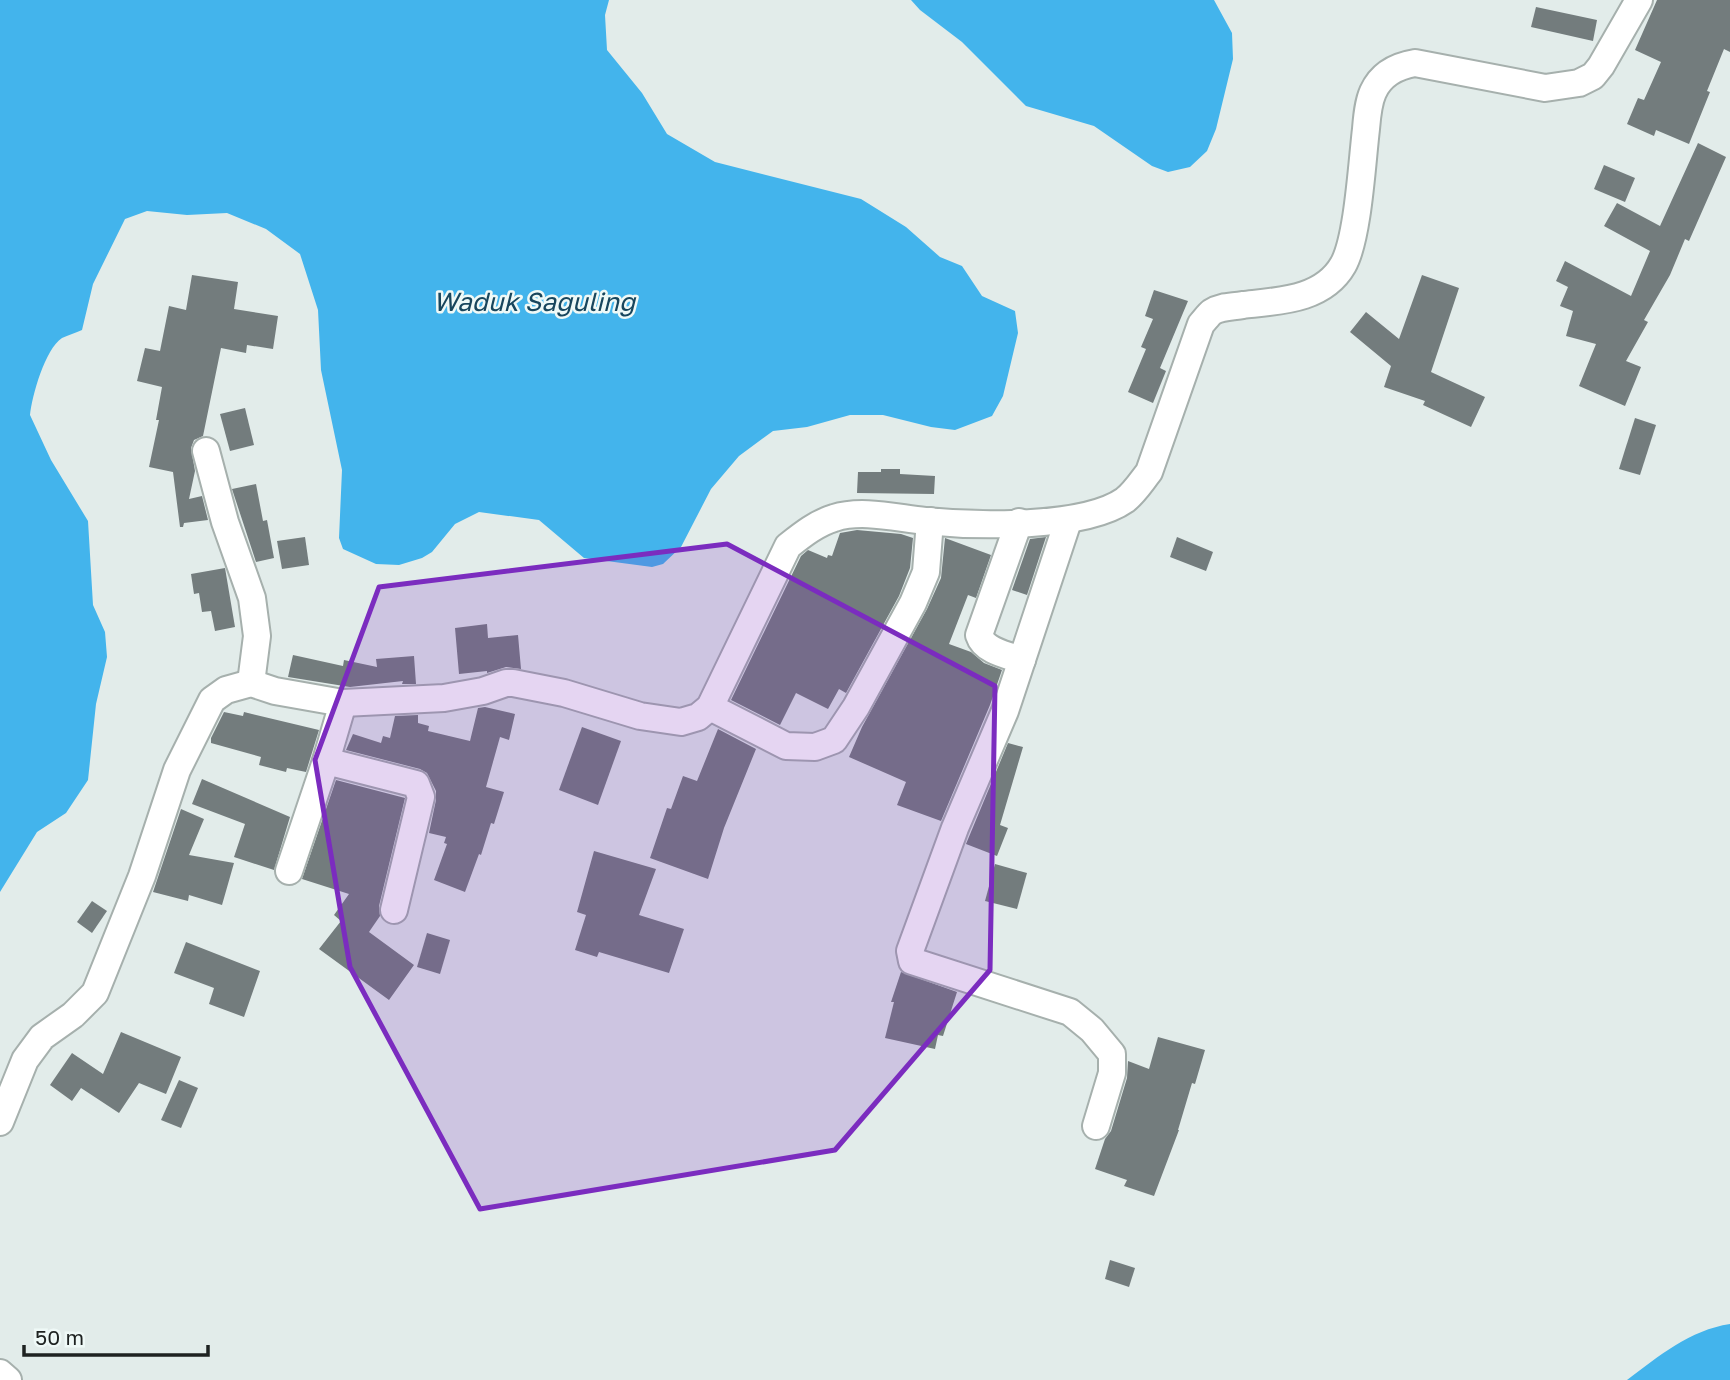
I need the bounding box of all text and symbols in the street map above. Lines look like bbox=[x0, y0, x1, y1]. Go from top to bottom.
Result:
water label: Waduk Saguling bbox=[433, 286, 637, 317]
scale bar bbox=[24, 1314, 208, 1358]
text: 50 m bbox=[35, 1324, 84, 1350]

